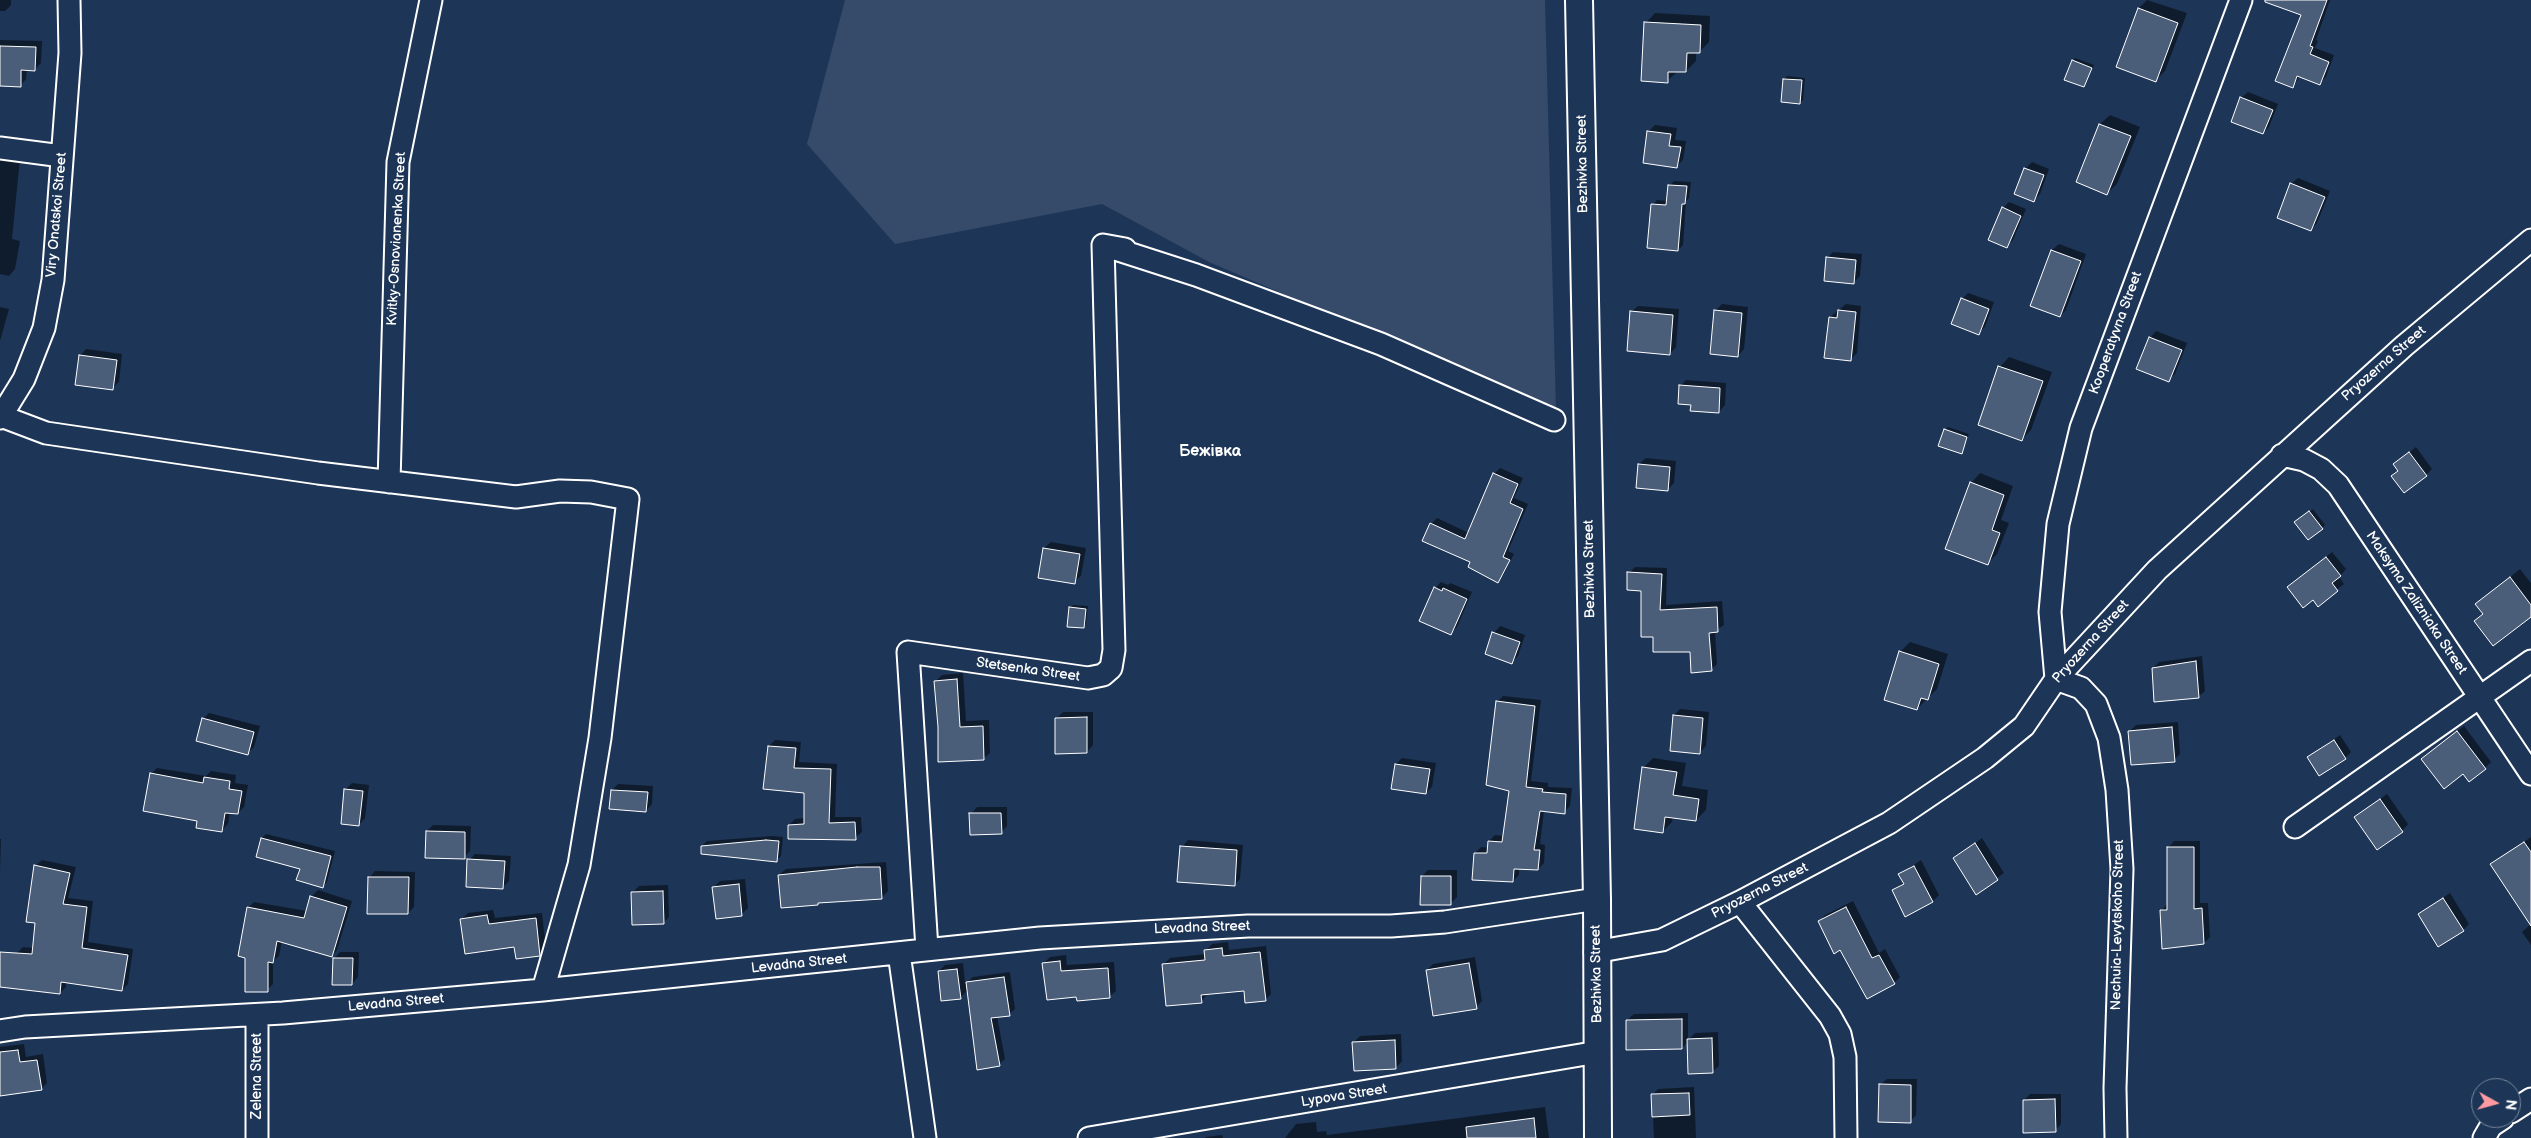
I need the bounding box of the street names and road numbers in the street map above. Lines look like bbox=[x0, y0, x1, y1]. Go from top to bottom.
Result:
street label: Bezhivka Street bbox=[1574, 115, 1592, 213]
street label: Viry Onatskoi Street bbox=[43, 152, 71, 278]
street label: Kvitky-Osnovianenka Street bbox=[384, 152, 410, 326]
street label: Kooperatyvna Street bbox=[2086, 269, 2146, 397]
street label: Pryozerna Street bbox=[2338, 323, 2430, 405]
street label: Bezhivka Street bbox=[1581, 520, 1599, 618]
street label: Maksyma Zalizniaka Street bbox=[2362, 528, 2470, 678]
street label: Pryozerna Street bbox=[2049, 597, 2133, 687]
street label: Stetsenka Street bbox=[975, 654, 1081, 686]
street label: Nechuia-Levytskoho Street bbox=[2108, 839, 2128, 1011]
street label: Pryozerna Street bbox=[1709, 859, 1811, 923]
street label: Levadna Street bbox=[1154, 918, 1250, 938]
street label: Bezhivka Street bbox=[1588, 925, 1606, 1023]
street label: Levadna Street bbox=[750, 951, 848, 977]
street label: Levadna Street bbox=[347, 990, 445, 1016]
street label: Zelena Street bbox=[249, 1033, 265, 1119]
street label: Lypova Street bbox=[1300, 1081, 1388, 1111]

